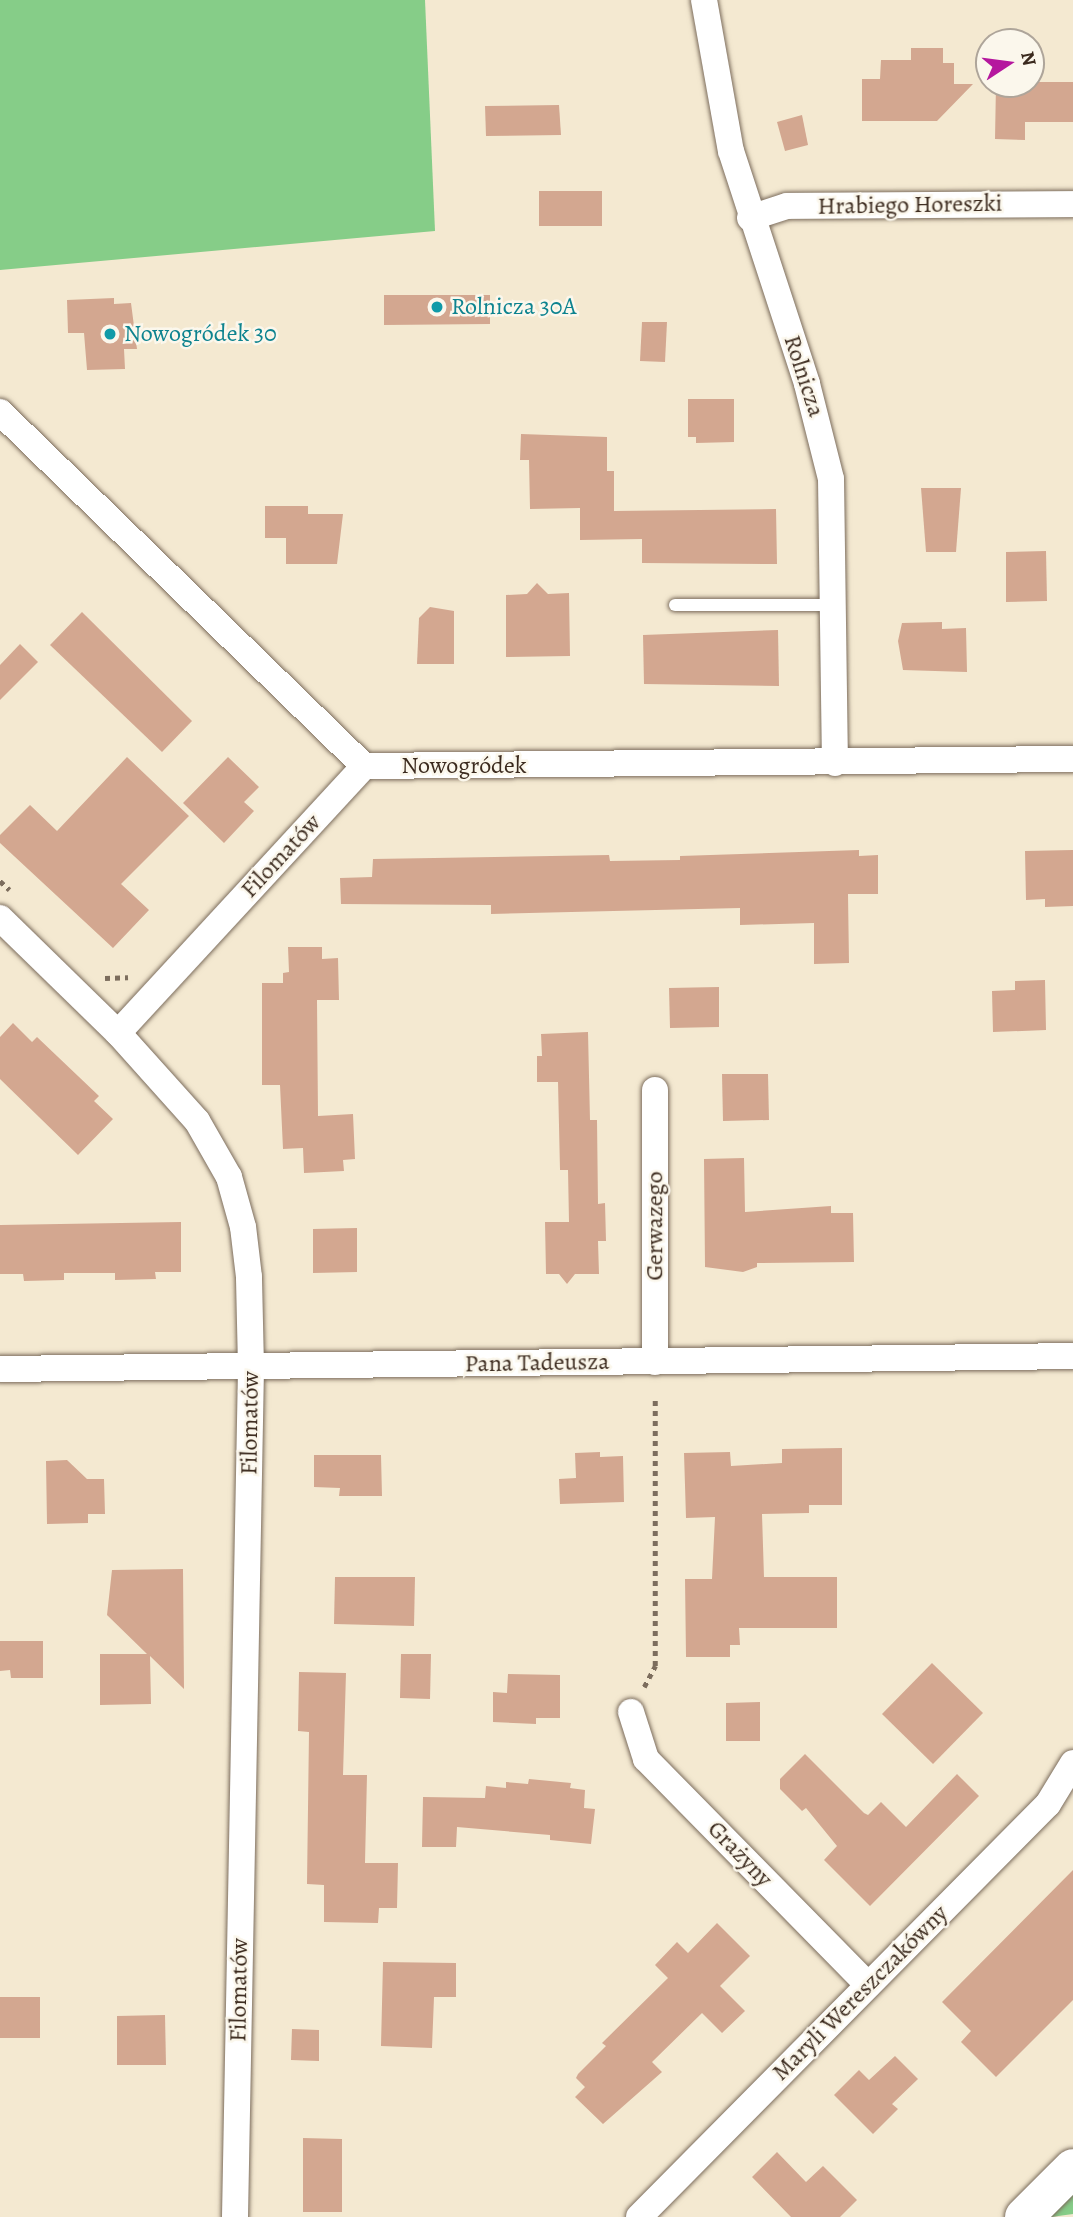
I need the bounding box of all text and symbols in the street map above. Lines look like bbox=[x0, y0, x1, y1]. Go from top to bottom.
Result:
north arrow bbox=[975, 28, 1045, 98]
text: N bbox=[1014, 49, 1043, 68]
street label: Hrabiego Horeszki bbox=[817, 189, 1003, 221]
place label: Rolnicza 30A bbox=[451, 293, 577, 321]
marker: Rolnicza 30A bbox=[429, 299, 445, 315]
place label: Nowogródek 30 bbox=[124, 320, 277, 348]
marker: Nowogródek 30 bbox=[102, 326, 118, 342]
street label: Rolnicza bbox=[777, 332, 831, 420]
street label: Nowogródek bbox=[401, 752, 527, 780]
street label: Filomatów bbox=[235, 808, 327, 904]
street label: Gerwazego bbox=[641, 1171, 669, 1281]
street label: Pana Tadeusza bbox=[464, 1347, 610, 1379]
street label: Filomatów bbox=[235, 1371, 265, 1475]
street label: Grażyny bbox=[702, 1815, 778, 1893]
street label: Maryli Wereszczakówny bbox=[766, 1899, 954, 2087]
street label: Filomatów bbox=[224, 1938, 254, 2042]

